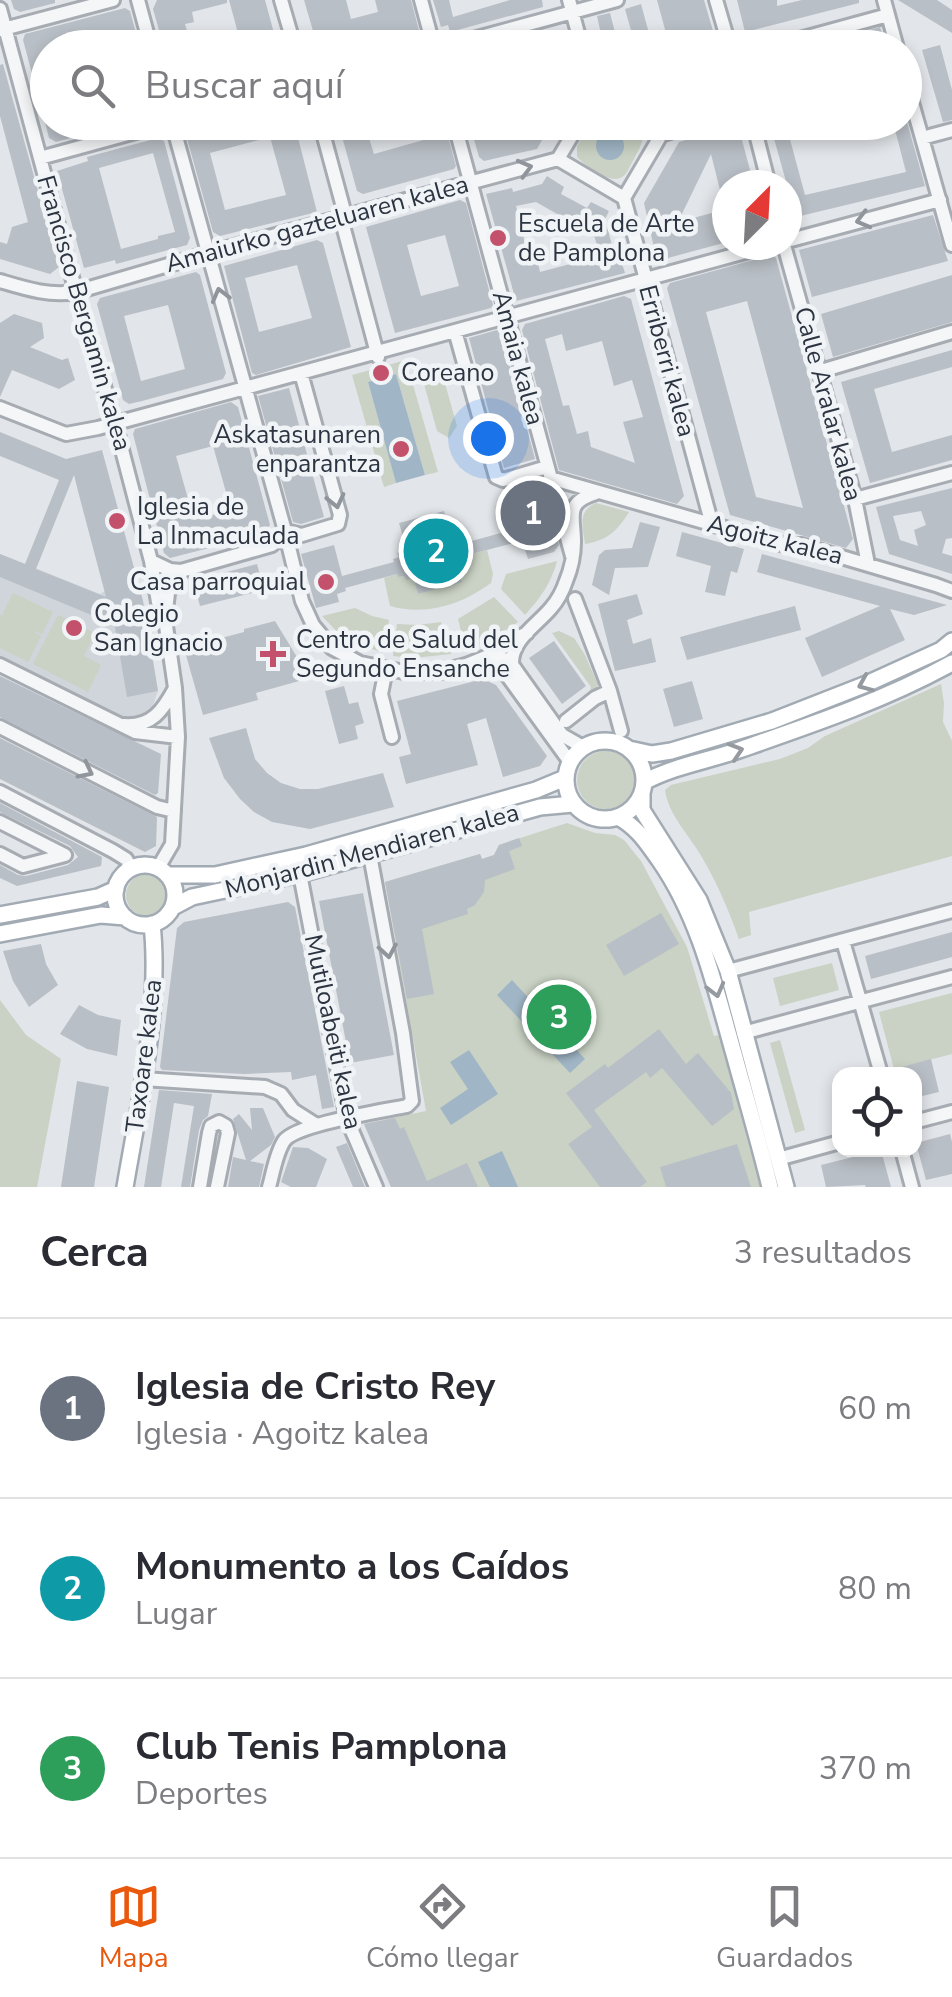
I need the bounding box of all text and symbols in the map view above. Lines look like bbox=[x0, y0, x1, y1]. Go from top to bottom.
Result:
search box bbox=[30, 30, 922, 140]
icon: search bbox=[65, 58, 120, 113]
text: Buscar aquí bbox=[145, 60, 344, 111]
one-way arrow bbox=[515, 158, 533, 179]
street label: Amaiurko gazteluaren kalea bbox=[162, 167, 472, 281]
north arrow bbox=[712, 170, 802, 260]
street label: Francisco Bergamin kalea bbox=[28, 171, 140, 455]
place label: Escuela de Arte de Pamplona bbox=[518, 207, 694, 270]
one-way arrow bbox=[855, 209, 872, 230]
marker: Escuela de Arte de Pamplona bbox=[487, 227, 509, 249]
street label: Erriberri kalea bbox=[630, 281, 704, 441]
one-way arrow bbox=[211, 286, 232, 304]
street label: Amaia kalea bbox=[484, 287, 552, 429]
street label: Calle Aralar kalea bbox=[786, 303, 870, 505]
place label: Coreano bbox=[401, 356, 494, 390]
marker: Coreano bbox=[370, 362, 392, 384]
your location bbox=[463, 413, 514, 464]
place label: Askatasunaren enparantza bbox=[213, 418, 381, 481]
marker: Askatasunaren enparantza bbox=[390, 438, 412, 460]
pin: 1 bbox=[500, 476, 566, 550]
place label: Iglesia de La Inmaculada bbox=[137, 490, 300, 553]
one-way arrow bbox=[324, 492, 345, 509]
street label: Agoitz kalea bbox=[704, 507, 846, 573]
marker: Iglesia de La Inmaculada bbox=[106, 510, 128, 532]
pin: 2 bbox=[404, 514, 468, 588]
place label: Casa parroquial bbox=[130, 565, 307, 599]
marker: Casa parroquial bbox=[315, 571, 337, 593]
place label: Colegio San Ignacio bbox=[94, 597, 223, 660]
marker: Colegio San Ignacio bbox=[63, 617, 85, 639]
place label: Centro de Salud del Segundo Ensanche bbox=[296, 623, 519, 686]
marker: Centro de Salud del Segundo Ensanche bbox=[260, 641, 286, 667]
one-way arrow bbox=[857, 672, 875, 692]
one-way arrow bbox=[727, 742, 744, 762]
one-way arrow bbox=[76, 759, 94, 778]
street label: Monjardin Mendiaren kalea bbox=[221, 795, 523, 907]
street label: Mutiloabeiti kalea bbox=[296, 931, 370, 1133]
one-way arrow bbox=[377, 943, 398, 960]
street label: Taxoare kalea bbox=[118, 977, 170, 1135]
pin: 3 bbox=[526, 980, 592, 1054]
one-way arrow bbox=[705, 980, 726, 998]
map controls bbox=[832, 1067, 922, 1157]
button: locate bbox=[832, 1067, 922, 1157]
text: Cerca bbox=[40, 1224, 149, 1281]
text: 3 resultados bbox=[734, 1231, 912, 1274]
text: Iglesia de Cristo Rey bbox=[135, 1361, 495, 1412]
text: 1 bbox=[63, 1387, 82, 1430]
text: 60 m bbox=[838, 1387, 912, 1430]
text: Iglesia · Agoitz kalea bbox=[135, 1412, 429, 1455]
text: Monumento a los Caídos bbox=[135, 1541, 569, 1592]
text: 2 bbox=[63, 1567, 82, 1610]
text: 80 m bbox=[838, 1567, 912, 1610]
text: Lugar bbox=[135, 1592, 217, 1635]
text: Club Tenis Pamplona bbox=[135, 1721, 508, 1772]
text: 3 bbox=[63, 1747, 82, 1790]
text: 370 m bbox=[819, 1747, 912, 1790]
text: Deportes bbox=[135, 1772, 268, 1815]
tab: Mapa bbox=[99, 1879, 169, 1977]
tab: Cómo llegar bbox=[366, 1879, 519, 1977]
tab: Guardados bbox=[716, 1879, 853, 1977]

